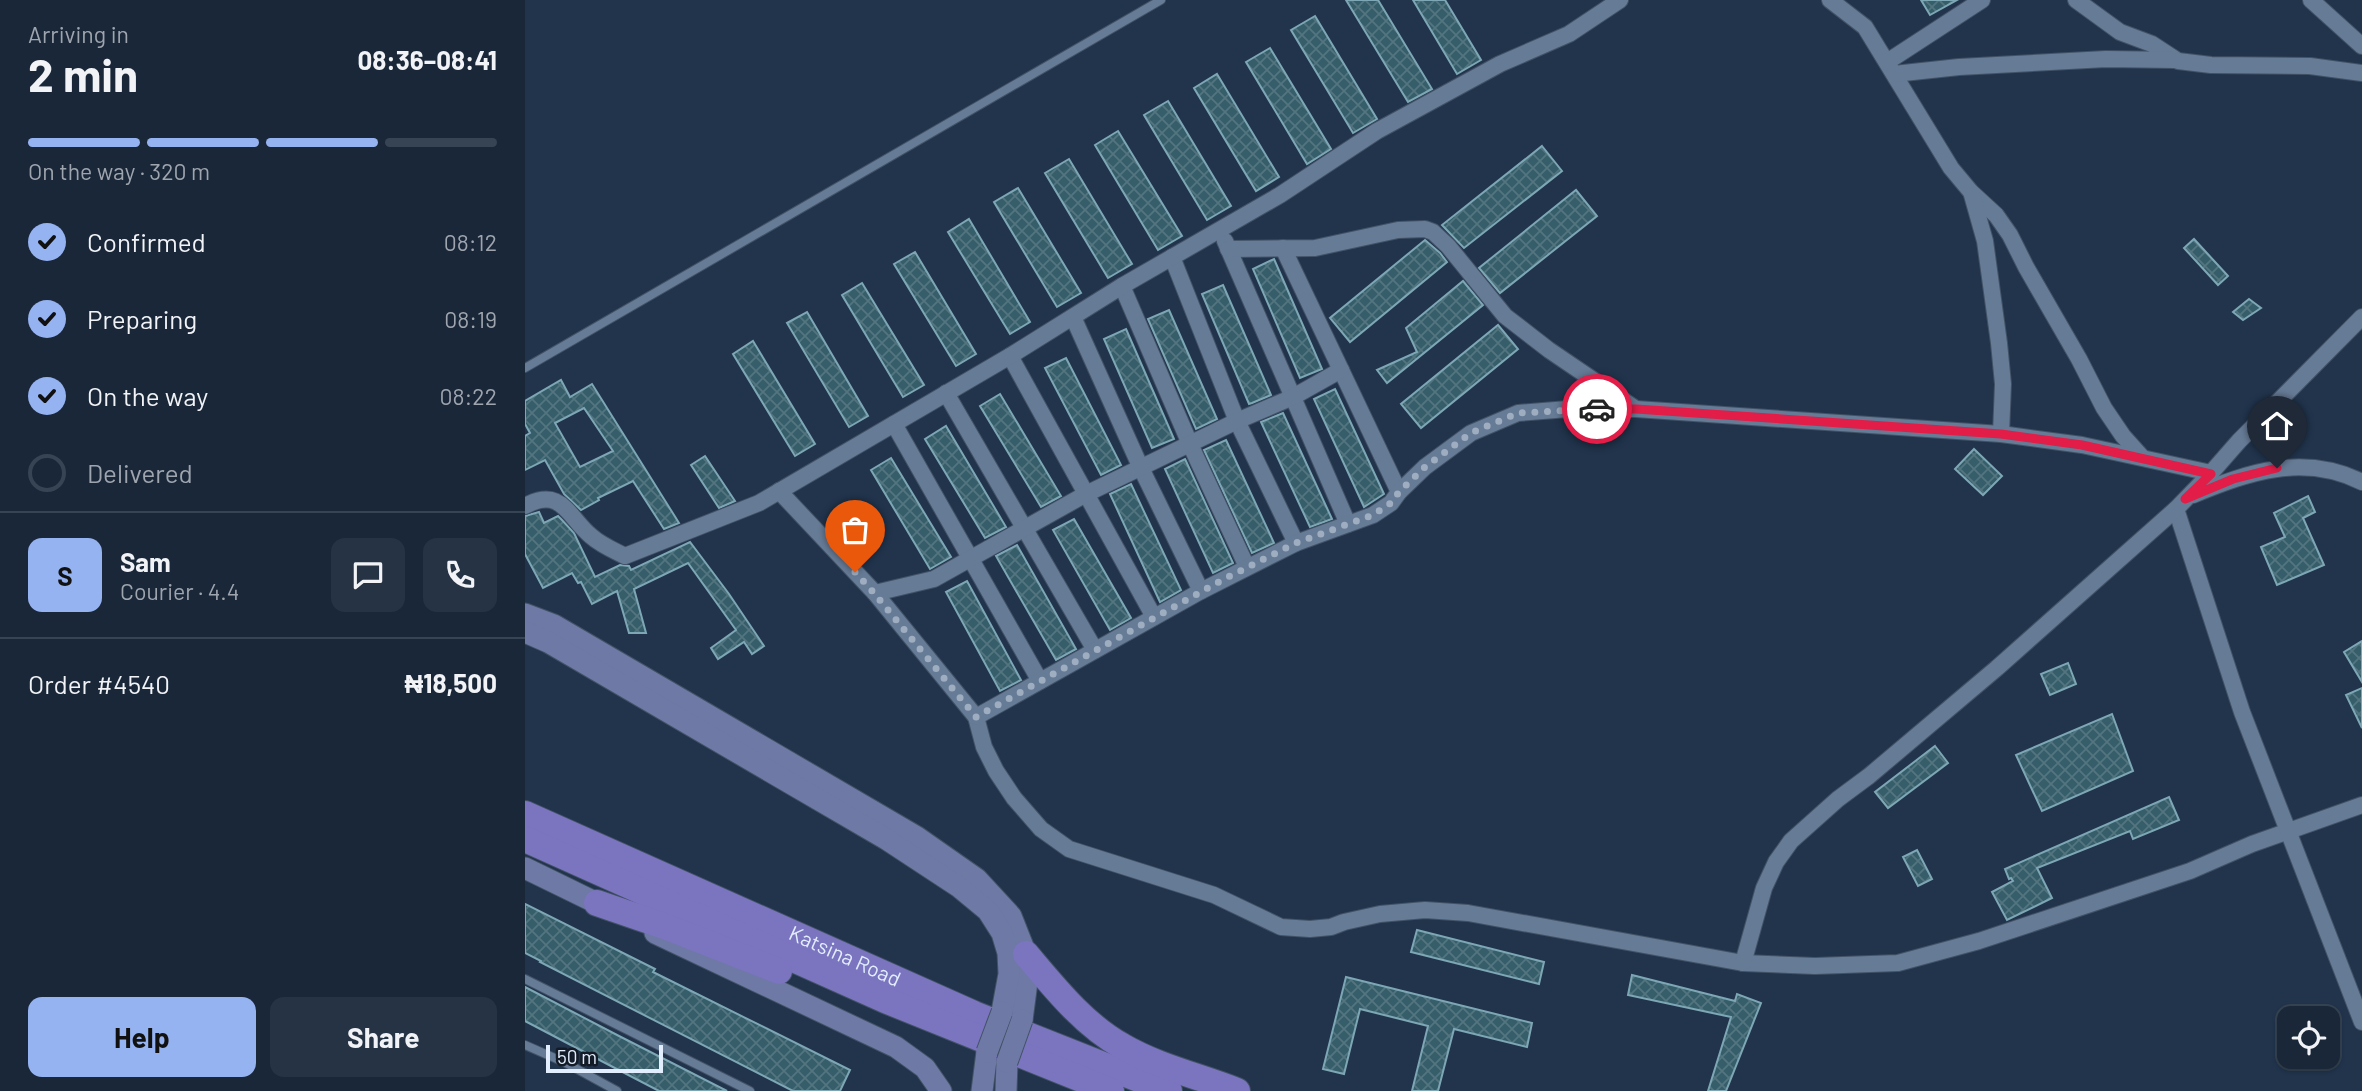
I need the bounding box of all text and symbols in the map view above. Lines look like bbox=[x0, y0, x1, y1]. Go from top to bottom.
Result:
text: Arriving in bbox=[28, 20, 129, 48]
text: 08:36–08:41 bbox=[357, 44, 497, 75]
text: 2 min bbox=[28, 46, 138, 101]
text: On the way · 320 m bbox=[28, 157, 210, 185]
icon: check bbox=[28, 223, 66, 261]
text: Confirmed bbox=[87, 226, 206, 257]
text: 08:12 bbox=[444, 228, 497, 256]
icon: check bbox=[28, 300, 66, 338]
text: Preparing bbox=[87, 303, 197, 334]
text: 08:19 bbox=[444, 305, 497, 333]
courier bbox=[1562, 374, 1632, 444]
icon: check bbox=[28, 377, 66, 415]
text: On the way bbox=[87, 380, 208, 411]
text: 08:22 bbox=[440, 382, 497, 410]
icon: car bbox=[1578, 390, 1616, 428]
pin bbox=[2247, 396, 2307, 468]
icon: home bbox=[2258, 407, 2296, 445]
text: Delivered bbox=[87, 457, 193, 488]
pin bbox=[825, 500, 885, 572]
icon: bag bbox=[836, 511, 874, 549]
button: chat bbox=[331, 538, 405, 612]
button: phone bbox=[423, 538, 497, 612]
text: Sam bbox=[120, 546, 171, 577]
text: S bbox=[57, 560, 73, 591]
text: Courier · 4.4 bbox=[120, 577, 239, 605]
text: ₦18,500 bbox=[404, 667, 497, 698]
text: Order #4540 bbox=[28, 668, 170, 699]
street label: Katsina Road bbox=[786, 919, 905, 991]
button: Help bbox=[28, 997, 256, 1077]
button: Share bbox=[270, 997, 497, 1077]
map controls bbox=[2277, 1006, 2340, 1069]
button: locate bbox=[2277, 1006, 2340, 1069]
scale bar bbox=[546, 1042, 663, 1074]
text: 50 m bbox=[557, 1045, 597, 1068]

